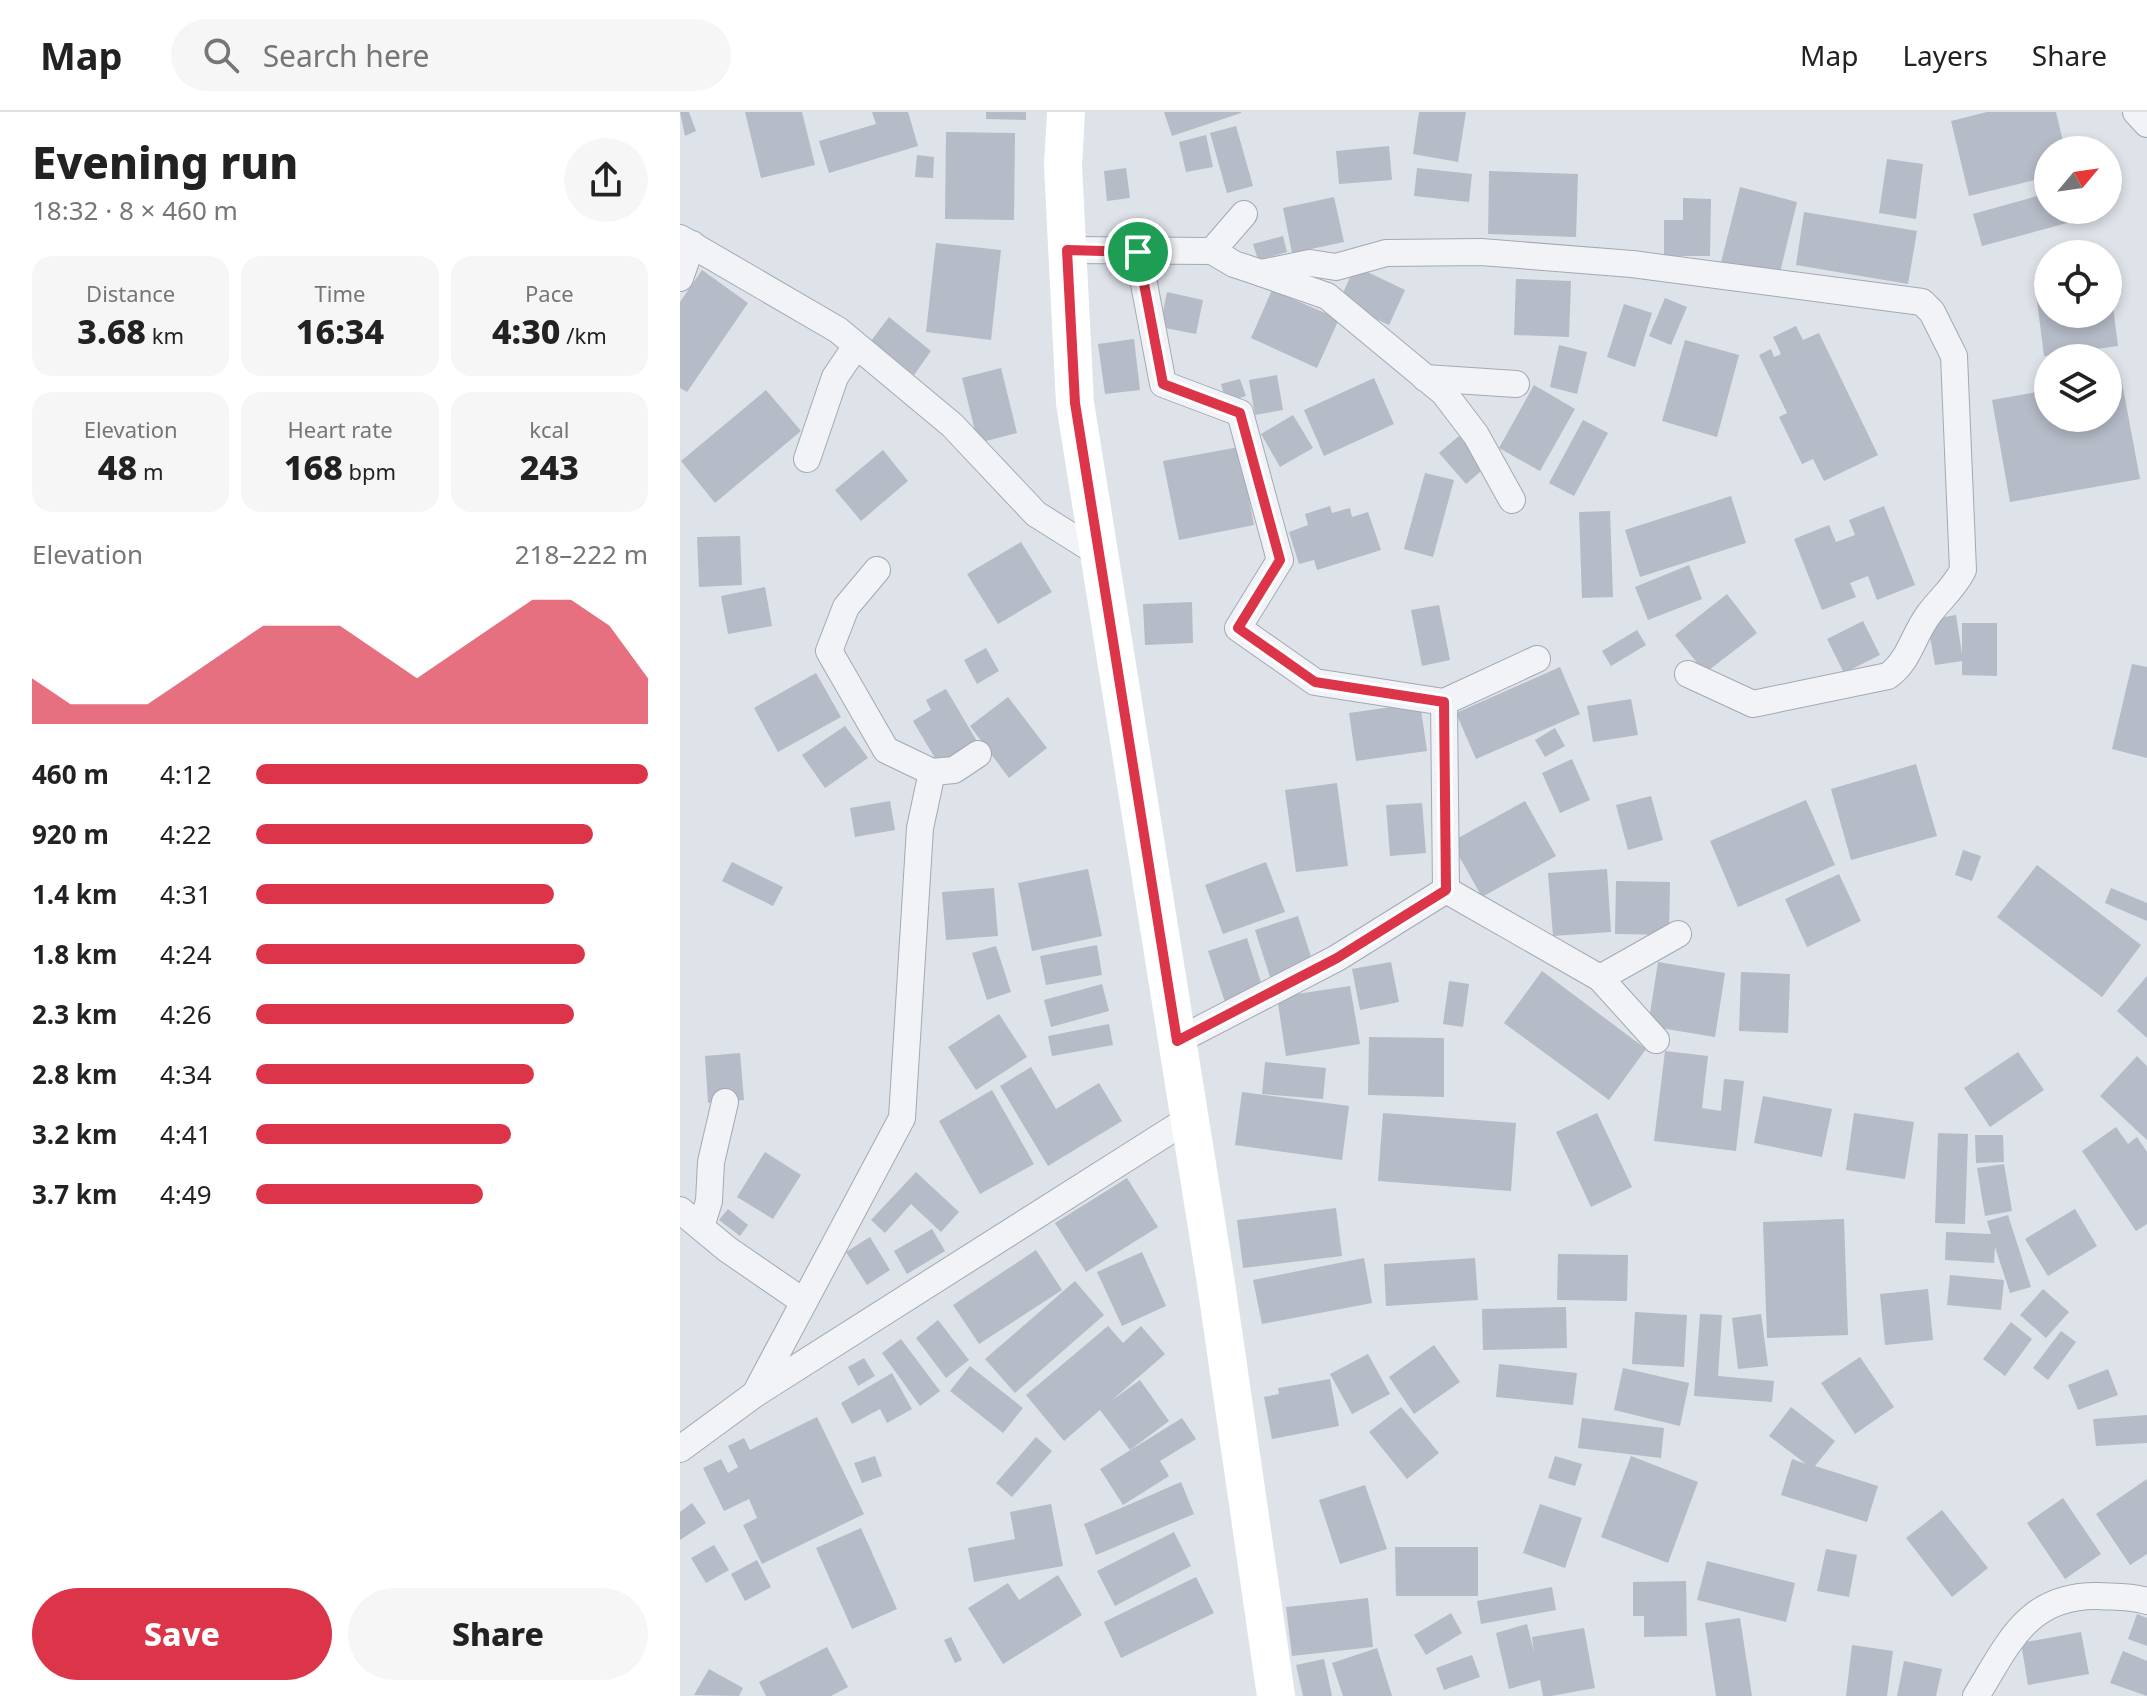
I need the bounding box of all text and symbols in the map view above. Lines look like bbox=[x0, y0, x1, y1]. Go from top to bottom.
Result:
search box bbox=[171, 19, 731, 91]
text: Map bbox=[40, 29, 123, 81]
icon: search bbox=[199, 33, 243, 77]
text: Search here bbox=[263, 35, 430, 76]
text: Map bbox=[1800, 36, 1858, 74]
text: Layers bbox=[1902, 36, 1988, 74]
text: Share bbox=[2032, 36, 2107, 74]
text: Evening run bbox=[32, 132, 298, 192]
north arrow bbox=[2034, 136, 2122, 224]
map controls bbox=[2034, 136, 2122, 432]
button: share bbox=[564, 138, 648, 222]
text: 18:32 · 8 × 460 m bbox=[32, 192, 238, 228]
pin bbox=[1104, 218, 1172, 286]
icon: arrive bbox=[1116, 230, 1160, 274]
button: locate bbox=[2034, 240, 2122, 328]
text: Distance bbox=[86, 278, 175, 308]
text: Time bbox=[315, 278, 365, 308]
text: Pace bbox=[525, 278, 574, 308]
text: 3.68 bbox=[77, 308, 146, 354]
text: 16:34 bbox=[296, 308, 384, 354]
text: 4:30 bbox=[492, 308, 561, 354]
text: km bbox=[146, 320, 184, 350]
text: /km bbox=[561, 320, 607, 350]
button: layers bbox=[2034, 344, 2122, 432]
text: Elevation bbox=[84, 414, 178, 444]
text: Heart rate bbox=[287, 414, 393, 444]
text: kcal bbox=[529, 414, 569, 444]
text: 48 bbox=[98, 444, 137, 490]
text: 168 bbox=[284, 444, 343, 490]
text: 243 bbox=[520, 444, 579, 490]
text: m bbox=[137, 456, 163, 486]
text: bpm bbox=[343, 456, 396, 486]
text: Elevation bbox=[32, 536, 143, 572]
text: 218–222 m bbox=[515, 536, 648, 572]
text: 460 m bbox=[32, 756, 109, 792]
text: 4:12 bbox=[160, 756, 212, 792]
text: 920 m bbox=[32, 816, 109, 852]
text: 4:22 bbox=[160, 816, 212, 852]
text: 1.4 km bbox=[32, 876, 117, 912]
text: 4:31 bbox=[160, 876, 212, 912]
text: 1.8 km bbox=[32, 936, 117, 972]
text: 4:24 bbox=[160, 936, 212, 972]
text: 2.3 km bbox=[32, 996, 117, 1032]
text: 4:26 bbox=[160, 996, 212, 1032]
text: 2.8 km bbox=[32, 1056, 117, 1092]
text: 4:34 bbox=[160, 1056, 212, 1092]
text: 3.2 km bbox=[32, 1116, 117, 1152]
text: 4:41 bbox=[160, 1116, 212, 1152]
text: 3.7 km bbox=[32, 1176, 117, 1212]
text: 4:49 bbox=[160, 1176, 212, 1212]
button: Save bbox=[32, 1588, 332, 1680]
button: Share bbox=[348, 1588, 648, 1680]

